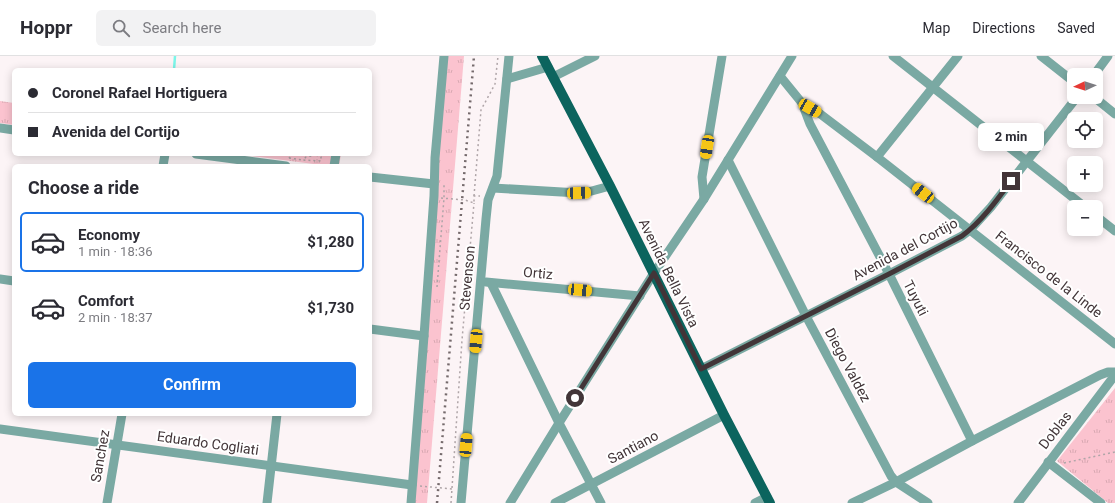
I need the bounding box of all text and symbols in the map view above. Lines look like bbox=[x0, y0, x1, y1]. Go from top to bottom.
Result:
search box bbox=[96, 10, 376, 46]
text: Hoppr bbox=[20, 16, 72, 39]
icon: search bbox=[110, 17, 132, 39]
text: Search here bbox=[142, 19, 221, 37]
text: Map bbox=[923, 20, 950, 36]
text: Directions bbox=[972, 20, 1035, 36]
text: Saved bbox=[1057, 20, 1095, 36]
north arrow bbox=[1067, 68, 1103, 104]
map controls bbox=[1067, 68, 1103, 236]
text: Coronel Rafael Hortiguera bbox=[52, 84, 227, 102]
car bbox=[797, 97, 823, 119]
button: locate bbox=[1067, 112, 1103, 148]
text: Avenida del Cortijo bbox=[52, 123, 180, 141]
callout: 2 min bbox=[978, 123, 1044, 151]
text: 2 min bbox=[995, 129, 1027, 144]
car bbox=[699, 134, 715, 160]
button: + bbox=[1067, 156, 1103, 192]
route end bbox=[1002, 172, 1020, 190]
text: Choose a ride bbox=[28, 177, 139, 198]
car bbox=[910, 181, 936, 205]
car bbox=[567, 187, 591, 199]
button: − bbox=[1067, 200, 1103, 236]
street label: Avenida del Cortijo bbox=[850, 215, 960, 283]
street label: Avenida Bella Vista bbox=[636, 216, 702, 330]
icon: car bbox=[30, 224, 66, 260]
text: Economy bbox=[78, 226, 140, 244]
street label: Francisco de la Linde bbox=[992, 227, 1106, 321]
text: $1,280 bbox=[307, 233, 354, 251]
text: 1 min · 18:36 bbox=[78, 244, 153, 259]
street label: Stevenson bbox=[456, 245, 478, 311]
street label: Ortiz bbox=[523, 264, 554, 282]
street label: Tuyuti bbox=[900, 278, 932, 318]
car bbox=[568, 283, 592, 297]
icon: car bbox=[30, 290, 66, 326]
text: Comfort bbox=[78, 292, 134, 310]
text: $1,730 bbox=[307, 299, 354, 317]
text: 2 min · 18:37 bbox=[78, 310, 153, 325]
street label: Diego Valdez bbox=[822, 325, 874, 405]
car bbox=[469, 329, 483, 353]
button: Confirm bbox=[28, 362, 356, 408]
route start bbox=[566, 389, 584, 407]
street label: Doblas bbox=[1035, 408, 1075, 452]
street label: Santiano bbox=[605, 427, 661, 467]
street label: Sanchez bbox=[88, 428, 112, 484]
street label: Eduardo Cogliati bbox=[156, 428, 260, 458]
car bbox=[459, 433, 473, 457]

